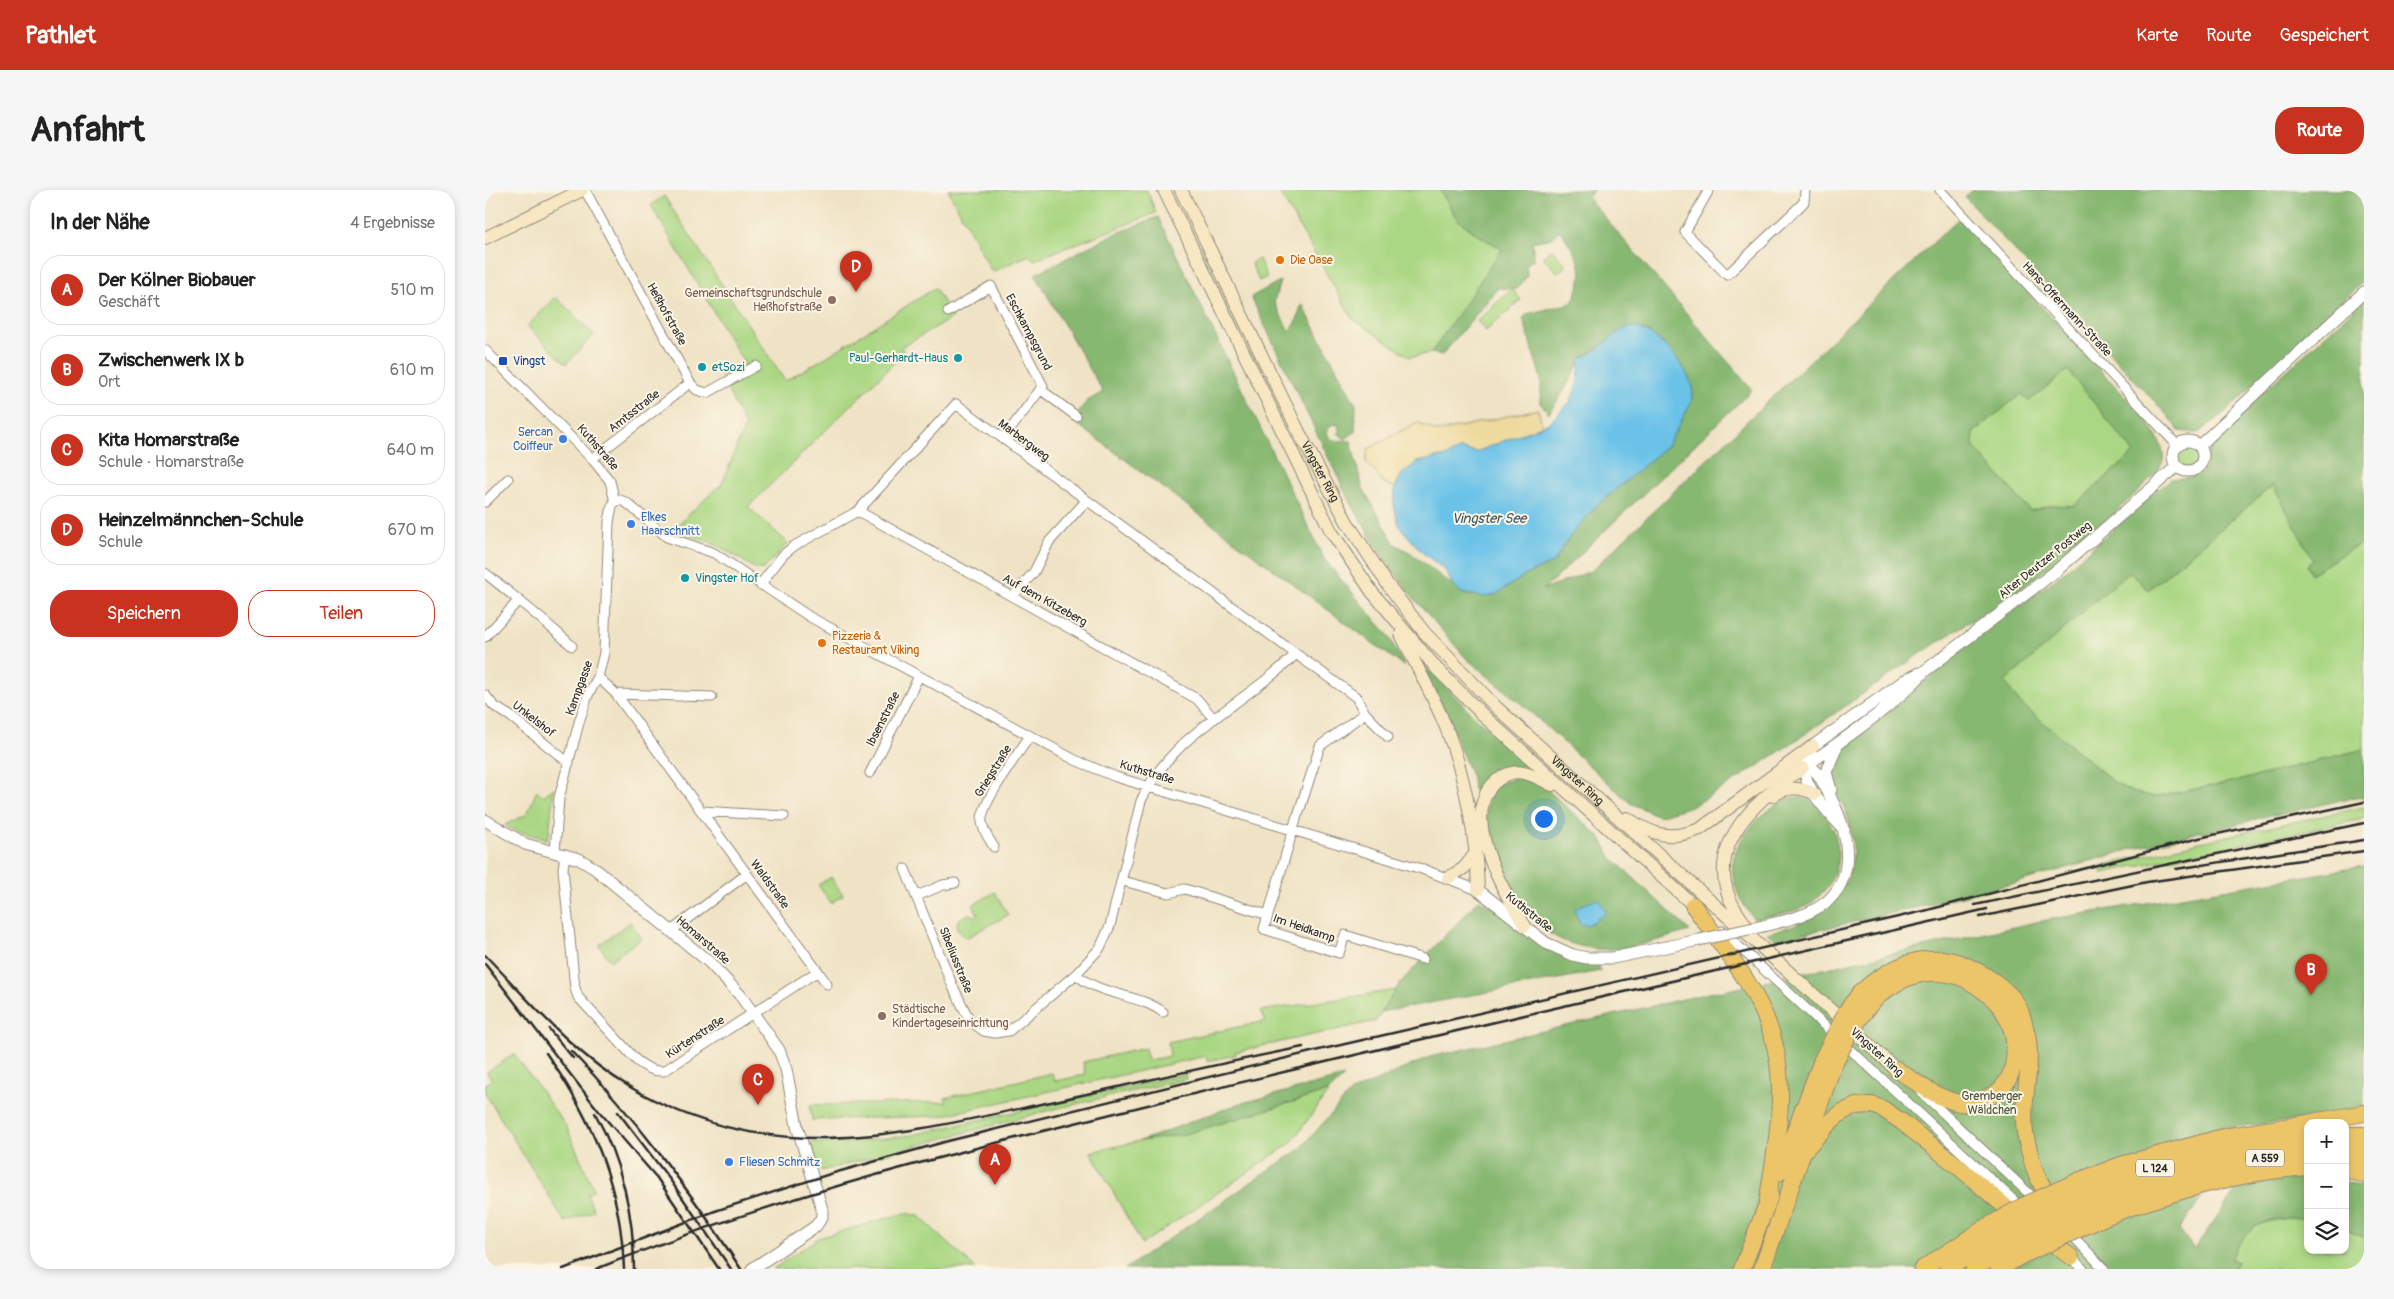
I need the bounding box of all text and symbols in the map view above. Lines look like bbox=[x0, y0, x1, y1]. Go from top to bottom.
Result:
text: Pathlet bbox=[25, 21, 96, 50]
text: Karte bbox=[2136, 24, 2178, 47]
text: Route bbox=[2206, 24, 2251, 47]
text: Gespeichert bbox=[2279, 24, 2369, 47]
button: Route bbox=[2275, 107, 2364, 154]
text: Anfahrt bbox=[30, 108, 145, 152]
text: In der Nähe bbox=[50, 209, 150, 236]
text: 4 Ergebnisse bbox=[350, 213, 435, 233]
pin: D bbox=[840, 251, 872, 292]
place label: Die Oase bbox=[1290, 253, 1333, 268]
marker: Die Oase bbox=[1274, 254, 1286, 266]
street label: Hans-Offermann-Straße bbox=[2019, 259, 2115, 360]
text: Der Kölner Biobauer bbox=[98, 268, 255, 292]
text: A bbox=[62, 280, 72, 300]
text: 510 m bbox=[390, 280, 434, 300]
street label: Heßhofstraße bbox=[643, 280, 690, 348]
place label: Gemeinschaftsgrundschule Heßhofstraße bbox=[684, 286, 822, 315]
street label: Eschkampsgrund bbox=[1002, 291, 1055, 373]
text: Geschäft bbox=[98, 292, 160, 312]
marker: Gemeinschaftsgrundschule Heßhofstraße bbox=[826, 294, 838, 306]
text: Zwischenwerk IX b bbox=[98, 348, 244, 372]
place label: Paul-Gerhardt-Haus bbox=[849, 351, 949, 366]
marker: Paul-Gerhardt-Haus bbox=[952, 352, 964, 364]
place label: Vingst bbox=[513, 354, 545, 369]
marker: Vingst bbox=[497, 355, 509, 367]
text: B bbox=[62, 360, 72, 380]
text: 610 m bbox=[390, 360, 434, 380]
place label: etSozi bbox=[712, 360, 745, 375]
marker: etSozi bbox=[696, 361, 708, 373]
text: Ort bbox=[98, 372, 120, 392]
street label: Amtsstraße bbox=[606, 387, 663, 436]
street label: Marbergweg bbox=[995, 416, 1052, 465]
street label: Kuthstraße bbox=[574, 421, 622, 474]
place label: Sercan Coiffeur bbox=[513, 425, 554, 454]
text: Kita Homarstraße bbox=[98, 428, 239, 452]
marker: Sercan Coiffeur bbox=[557, 433, 569, 445]
street label: Vingster Ring bbox=[1297, 439, 1342, 505]
text: C bbox=[62, 440, 72, 460]
text: 640 m bbox=[387, 440, 434, 460]
text: Schule · Homarstraße bbox=[98, 452, 244, 472]
text: Heinzelmännchen-Schule bbox=[98, 508, 303, 532]
place label: Elkes Haarschnitt bbox=[641, 510, 700, 539]
water label: Vingster See bbox=[1452, 510, 1528, 527]
marker: Elkes Haarschnitt bbox=[625, 518, 637, 530]
street label: Alter Deutzer Postweg bbox=[1996, 518, 2095, 602]
text: D bbox=[62, 520, 72, 540]
text: 670 m bbox=[388, 520, 434, 540]
text: Schule bbox=[98, 532, 143, 552]
place label: Vingster Hof bbox=[695, 571, 759, 586]
street label: Auf dem Kitzeberg bbox=[1000, 571, 1090, 630]
marker: Vingster Hof bbox=[679, 572, 691, 584]
button: Speichern bbox=[50, 590, 238, 637]
button: Teilen bbox=[248, 590, 435, 637]
place label: Pizzeria & Restaurant Viking bbox=[832, 629, 919, 658]
marker: Pizzeria & Restaurant Viking bbox=[816, 637, 828, 649]
street label: Kampgasse bbox=[563, 659, 596, 718]
street label: Ibsenstraße bbox=[863, 689, 904, 749]
street label: Unkelshof bbox=[509, 698, 558, 741]
street label: Griegstraße bbox=[971, 742, 1015, 800]
street label: Vingster Ring bbox=[1547, 753, 1607, 809]
street label: Kuthstraße bbox=[1118, 757, 1176, 788]
your location bbox=[1531, 806, 1557, 832]
street label: Waldstraße bbox=[747, 857, 792, 912]
street label: Kuthstraße bbox=[1502, 889, 1555, 936]
street label: Im Heidkamp bbox=[1271, 911, 1337, 946]
street label: Homarstraße bbox=[673, 913, 733, 968]
street label: Sibeliusstraße bbox=[935, 925, 976, 995]
pin: B bbox=[2295, 954, 2327, 995]
place label: Städtische Kindertageseinrichtung bbox=[892, 1002, 1009, 1031]
marker: Städtische Kindertageseinrichtung bbox=[876, 1010, 888, 1022]
street label: Kürtenstraße bbox=[663, 1013, 728, 1062]
street label: Vingster Ring bbox=[1847, 1024, 1907, 1080]
pin: C bbox=[742, 1064, 774, 1105]
park label: Gremberger Wäldchen bbox=[1962, 1089, 2023, 1118]
map controls bbox=[2304, 1119, 2349, 1254]
button: + bbox=[2304, 1119, 2349, 1164]
pin: A bbox=[979, 1144, 1011, 1185]
road number: A 559 bbox=[2246, 1150, 2284, 1166]
place label: Fliesen Schmitz bbox=[739, 1155, 820, 1170]
marker: Fliesen Schmitz bbox=[723, 1156, 735, 1168]
road number: L 124 bbox=[2136, 1160, 2174, 1176]
button: − bbox=[2304, 1164, 2349, 1209]
button: layers bbox=[2304, 1209, 2349, 1254]

